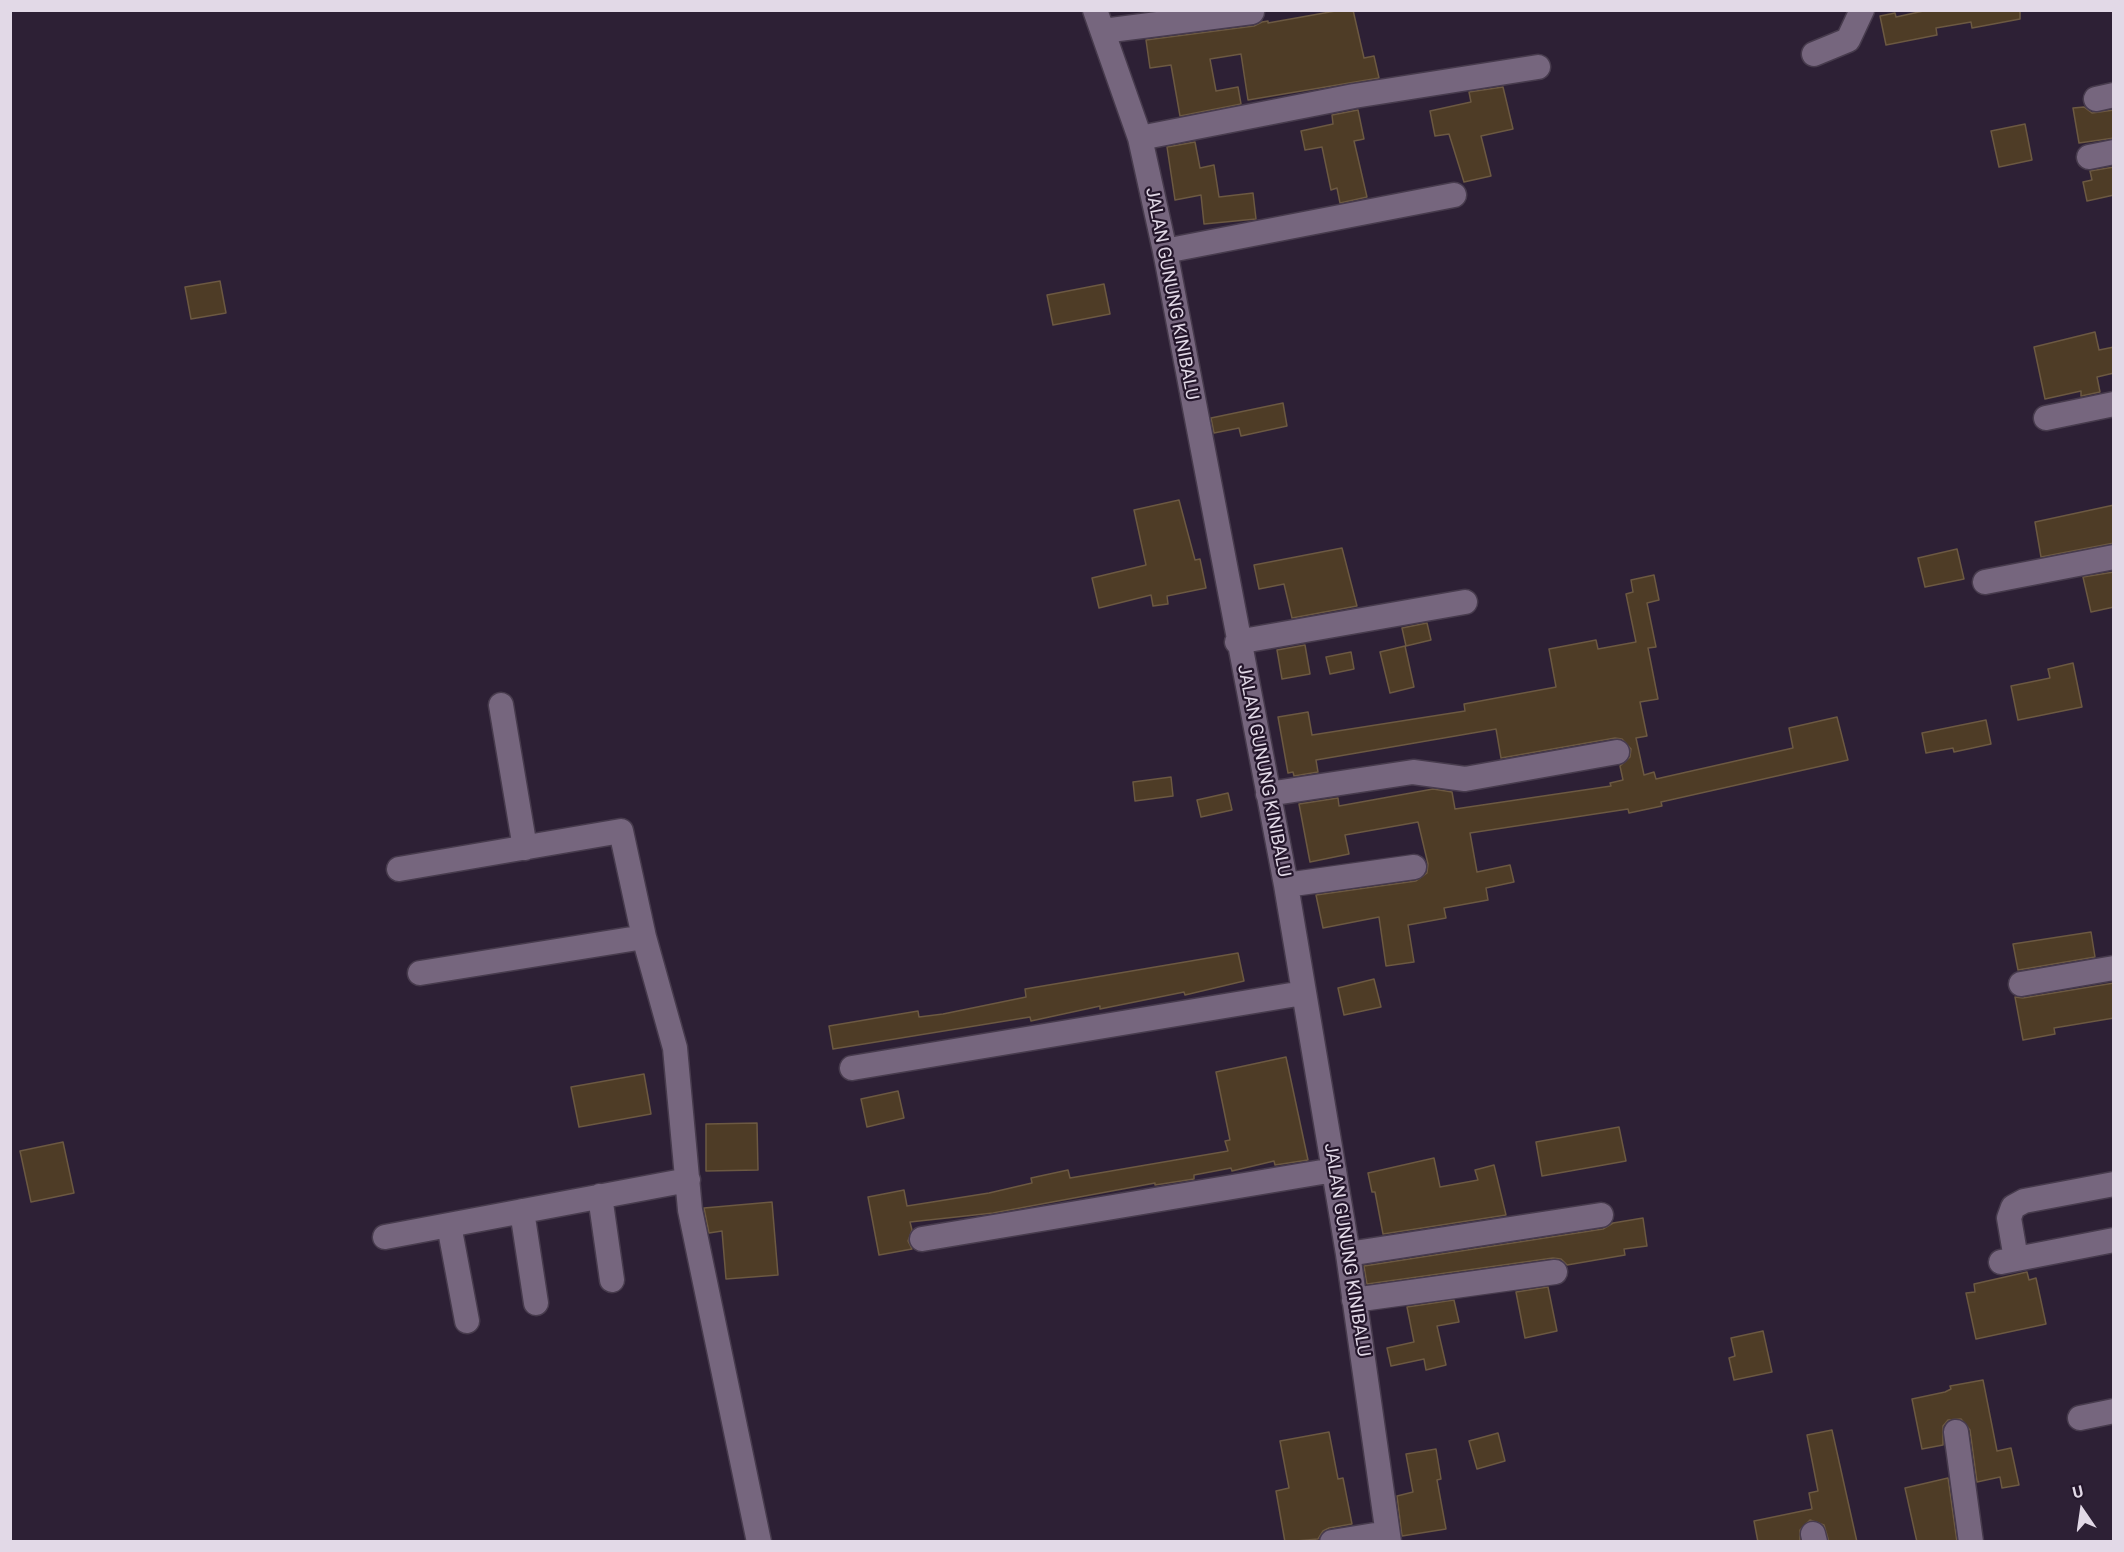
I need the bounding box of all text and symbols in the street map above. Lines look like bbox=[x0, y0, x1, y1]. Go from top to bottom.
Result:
street label: JALAN GUNUNG KINIBALU bbox=[1140, 186, 1202, 402]
street label: JALAN GUNUNG KINIBALU bbox=[1232, 663, 1294, 879]
street label: JALAN GUNUNG KINIBALU bbox=[1318, 1142, 1374, 1358]
north arrow bbox=[2052, 1480, 2112, 1540]
text: U bbox=[2071, 1482, 2085, 1502]

